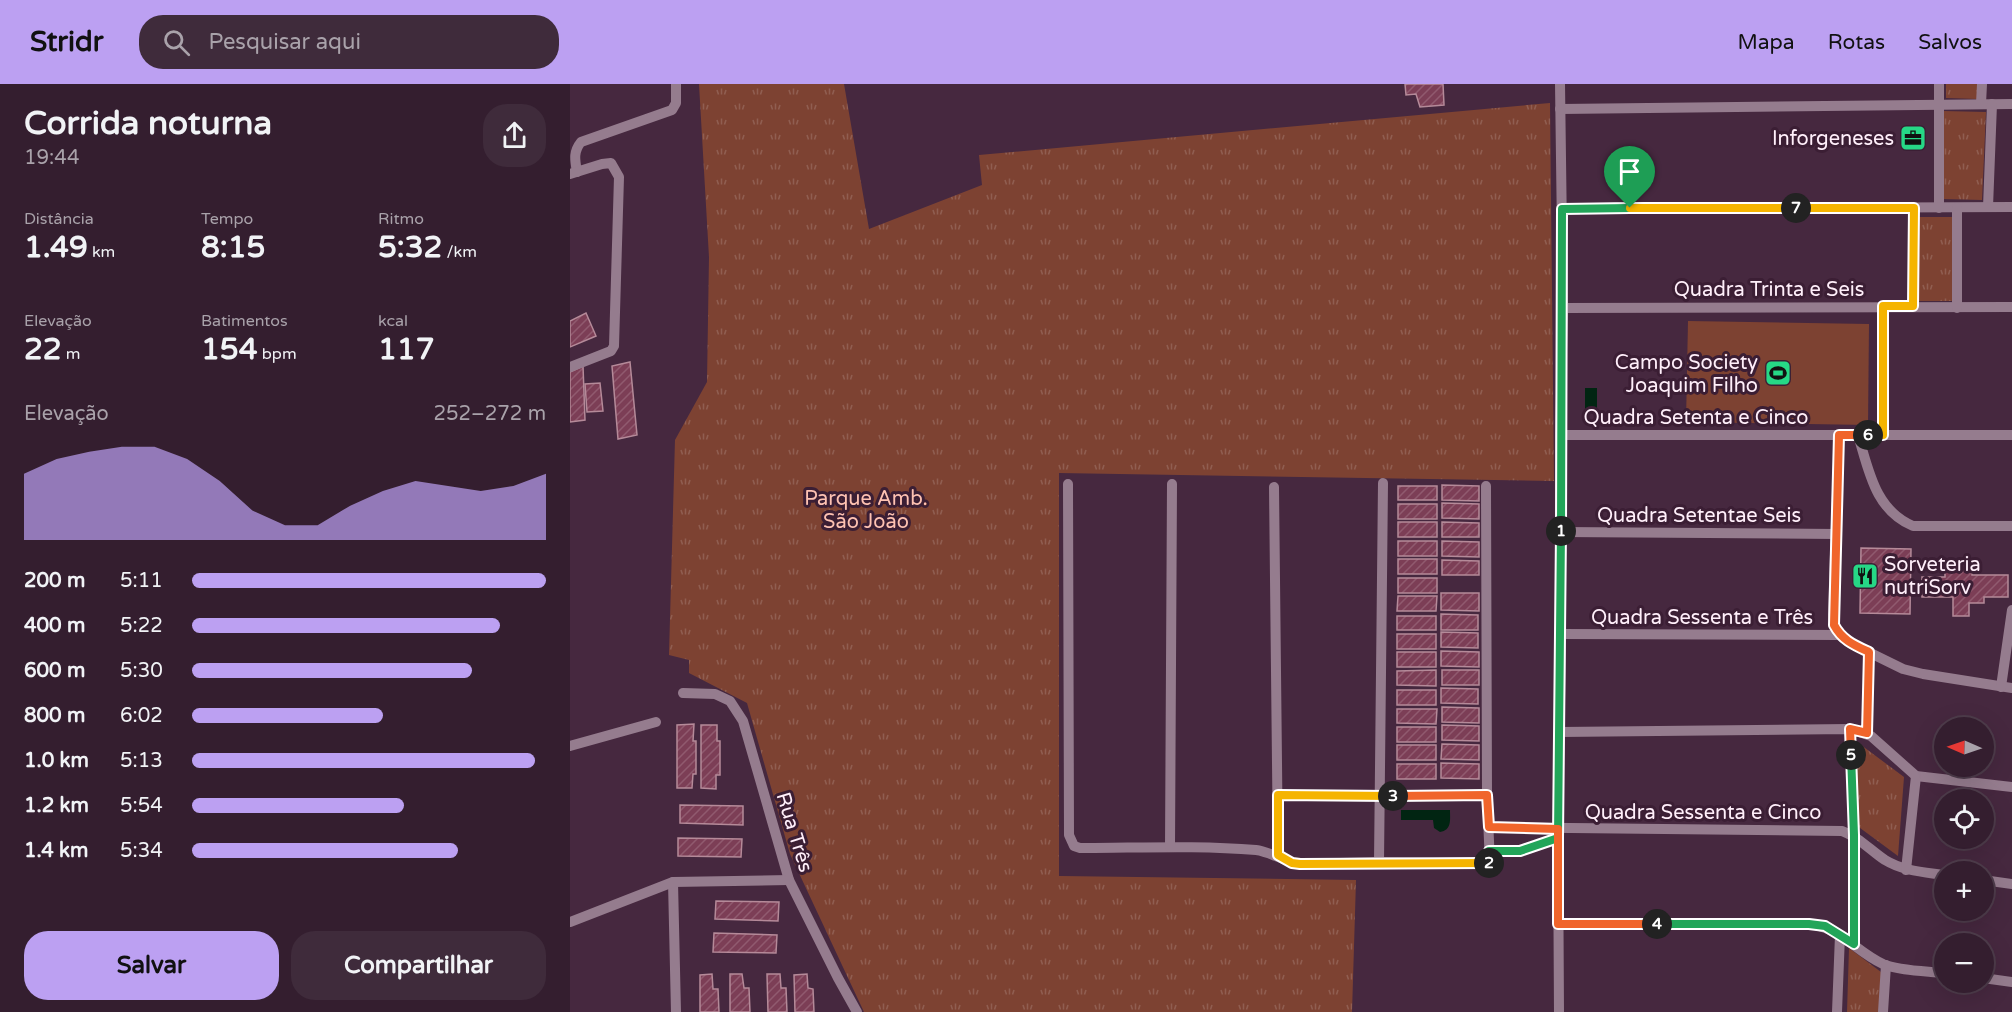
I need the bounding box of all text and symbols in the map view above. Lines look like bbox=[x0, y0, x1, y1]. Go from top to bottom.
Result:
search box bbox=[139, 15, 559, 69]
text: Stridr bbox=[30, 25, 103, 59]
icon: search bbox=[160, 26, 193, 59]
text: Pesquisar aqui bbox=[208, 29, 361, 55]
text: Mapa bbox=[1737, 30, 1795, 55]
text: Rotas bbox=[1828, 30, 1885, 55]
text: Salvos bbox=[1918, 30, 1982, 55]
text: Corrida noturna bbox=[24, 104, 272, 143]
button: share bbox=[483, 104, 546, 167]
office icon: Inforgeneses bbox=[1898, 123, 1928, 153]
place label: Inforgeneses bbox=[1772, 127, 1894, 151]
text: 19:44 bbox=[24, 146, 79, 170]
pin bbox=[1604, 146, 1655, 208]
icon: arrive bbox=[1613, 155, 1646, 188]
pin: 7 bbox=[1781, 193, 1811, 223]
text: 7 bbox=[1791, 198, 1801, 218]
text: Distância bbox=[24, 209, 94, 229]
text: Tempo bbox=[201, 209, 253, 229]
text: Ritmo bbox=[378, 209, 424, 229]
text: 1.49 bbox=[24, 229, 88, 266]
text: 8:15 bbox=[201, 229, 265, 266]
text: 5:32 bbox=[378, 229, 442, 266]
text: km bbox=[88, 242, 115, 262]
text: /km bbox=[442, 242, 477, 262]
street label: Quadra Trinta e Seis bbox=[1674, 278, 1864, 302]
text: Elevação bbox=[24, 311, 92, 331]
text: Batimentos bbox=[201, 311, 288, 331]
text: kcal bbox=[378, 311, 408, 331]
text: 22 bbox=[24, 331, 62, 368]
text: 154 bbox=[201, 331, 258, 368]
text: 117 bbox=[378, 331, 435, 368]
text: m bbox=[62, 344, 81, 364]
text: bpm bbox=[258, 344, 297, 364]
place label: Campo Society Joaquim Filho bbox=[1615, 351, 1758, 398]
sports icon: Campo Society Joaquim Filho bbox=[1763, 358, 1793, 388]
text: Elevação bbox=[24, 402, 109, 426]
text: 252–272 m bbox=[433, 402, 546, 426]
street label: Quadra Setenta e Cinco bbox=[1583, 406, 1809, 430]
pin: 6 bbox=[1853, 420, 1883, 450]
text: 6 bbox=[1863, 425, 1873, 445]
park label: Parque Amb. São João bbox=[804, 487, 928, 534]
street label: Quadra Setentae Seis bbox=[1597, 504, 1801, 528]
pin: 1 bbox=[1546, 516, 1576, 546]
text: 1 bbox=[1556, 521, 1566, 541]
place label: Sorveteria nutriSorv bbox=[1884, 553, 1981, 600]
restaurant icon: Sorveteria nutriSorv bbox=[1850, 561, 1880, 591]
text: 200 m bbox=[24, 569, 85, 593]
text: 5:11 bbox=[120, 569, 163, 593]
street label: Quadra Sessenta e Três bbox=[1591, 606, 1813, 630]
text: 400 m bbox=[24, 614, 85, 638]
text: 5:22 bbox=[120, 614, 163, 638]
text: 600 m bbox=[24, 659, 85, 683]
text: 5:30 bbox=[120, 659, 163, 683]
text: 800 m bbox=[24, 704, 85, 728]
text: 6:02 bbox=[120, 704, 163, 728]
north arrow bbox=[1934, 717, 1994, 777]
map controls bbox=[1934, 717, 1994, 993]
pin: 5 bbox=[1836, 740, 1866, 770]
text: 5 bbox=[1846, 745, 1856, 765]
text: 1.0 km bbox=[24, 749, 89, 773]
text: 5:13 bbox=[120, 749, 163, 773]
pin: 3 bbox=[1378, 781, 1408, 811]
text: 3 bbox=[1388, 786, 1398, 806]
button: locate bbox=[1934, 789, 1994, 849]
street label: Rua Três bbox=[771, 790, 818, 875]
text: 1.2 km bbox=[24, 794, 89, 818]
text: 5:54 bbox=[120, 794, 163, 818]
street label: Quadra Sessenta e Cinco bbox=[1585, 801, 1821, 825]
text: 1.4 km bbox=[24, 839, 88, 863]
text: 5:34 bbox=[120, 839, 163, 863]
pin: 2 bbox=[1474, 848, 1504, 878]
text: 2 bbox=[1484, 853, 1494, 873]
button: + bbox=[1934, 861, 1994, 921]
pin: 4 bbox=[1642, 909, 1672, 939]
text: 4 bbox=[1652, 914, 1662, 934]
button: Salvar bbox=[24, 931, 279, 1000]
button: Compartilhar bbox=[291, 931, 546, 1000]
button: − bbox=[1934, 933, 1994, 993]

